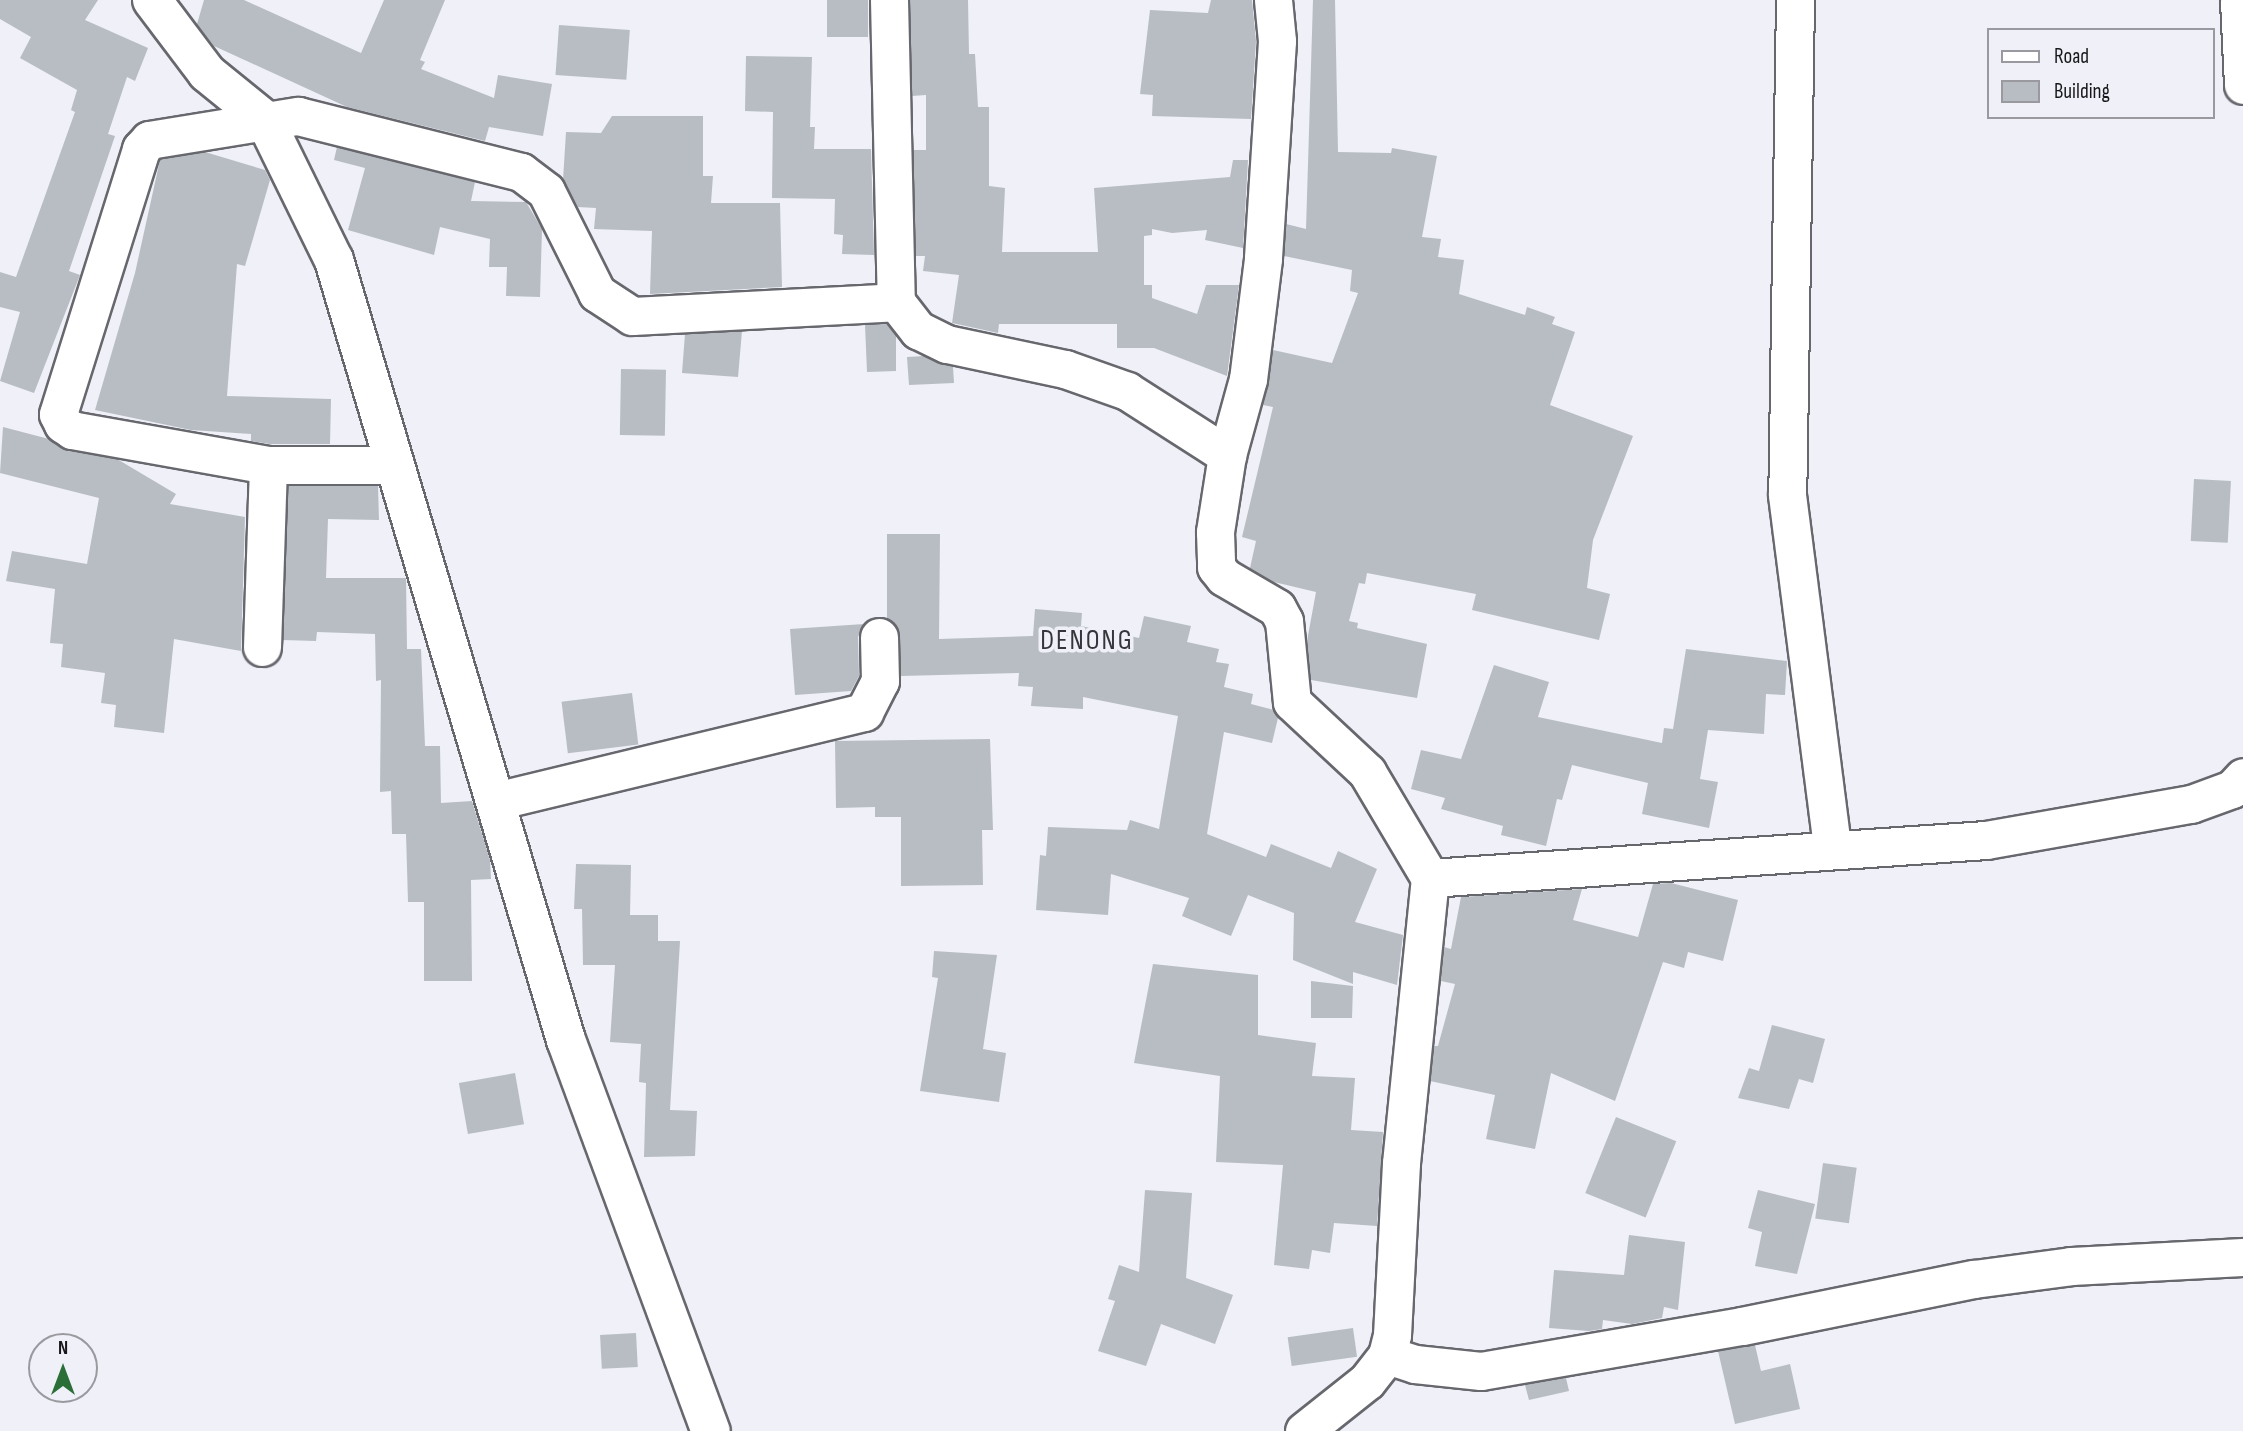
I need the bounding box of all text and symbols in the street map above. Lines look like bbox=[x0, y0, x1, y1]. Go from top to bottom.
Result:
legend bbox=[1988, 28, 2215, 119]
text: Road bbox=[2054, 44, 2089, 69]
text: Building bbox=[2054, 79, 2110, 104]
district label: DENONG bbox=[1041, 624, 1133, 658]
north arrow bbox=[28, 1333, 98, 1403]
text: N bbox=[58, 1337, 68, 1360]

